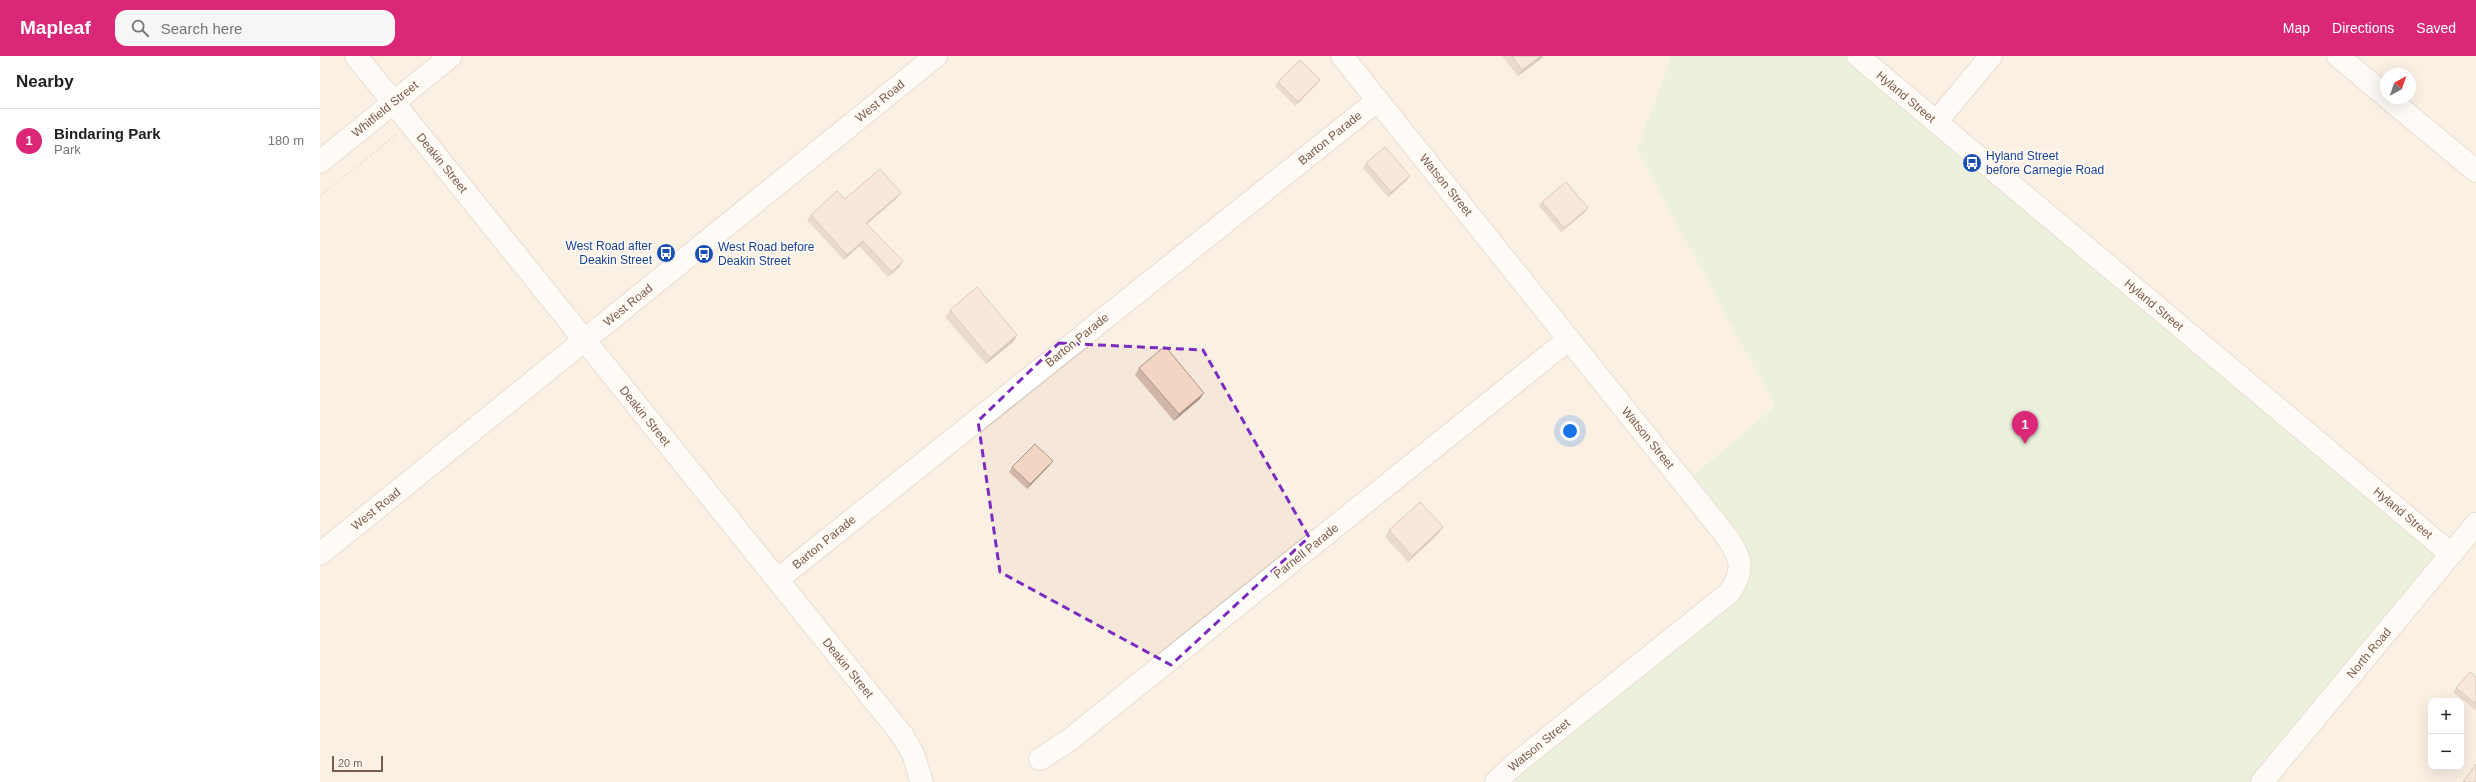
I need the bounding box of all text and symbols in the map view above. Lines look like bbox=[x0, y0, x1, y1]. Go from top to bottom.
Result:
search box bbox=[115, 10, 395, 46]
text: Mapleaf bbox=[20, 17, 91, 38]
icon: search bbox=[129, 17, 151, 39]
text: Search here bbox=[161, 20, 242, 37]
text: Map bbox=[2283, 20, 2310, 36]
text: Directions bbox=[2332, 20, 2394, 36]
text: Saved bbox=[2416, 20, 2456, 36]
street label: Hyland Street bbox=[1874, 68, 1939, 126]
north arrow bbox=[2380, 68, 2416, 104]
text: Nearby bbox=[16, 72, 74, 91]
street label: West Road bbox=[853, 77, 907, 125]
street label: Whitfield Street bbox=[349, 78, 422, 140]
street label: Barton Parade bbox=[1296, 108, 1365, 168]
text: Bindaring Park bbox=[54, 125, 161, 142]
street label: Deakin Street bbox=[414, 130, 471, 196]
text: 1 bbox=[25, 133, 33, 148]
text: 180 m bbox=[268, 133, 304, 148]
text: Park bbox=[54, 142, 81, 157]
place label: Hyland Street before Carnegie Road bbox=[1986, 149, 2104, 177]
street label: Watson Street bbox=[1417, 151, 1476, 219]
bus stop icon: Hyland Street before Carnegie Road bbox=[1961, 152, 1983, 174]
place label: West Road after Deakin Street bbox=[566, 239, 653, 267]
place label: West Road before Deakin Street bbox=[718, 240, 815, 268]
bus stop icon: West Road after Deakin Street bbox=[655, 242, 677, 264]
bus stop icon: West Road before Deakin Street bbox=[693, 243, 715, 265]
street label: Hyland Street bbox=[2122, 276, 2187, 334]
street label: West Road bbox=[601, 281, 655, 329]
street label: Barton Parade bbox=[1043, 310, 1112, 370]
street label: Deakin Street bbox=[617, 383, 674, 449]
street label: Watson Street bbox=[1619, 404, 1678, 472]
pin: 1 bbox=[2012, 411, 2038, 444]
your location bbox=[1560, 421, 1580, 441]
street label: Hyland Street bbox=[2371, 484, 2436, 542]
street label: West Road bbox=[349, 485, 403, 533]
street label: Barton Parade bbox=[790, 512, 859, 572]
street label: Parnell Parade bbox=[1271, 520, 1342, 581]
street label: North Road bbox=[2344, 625, 2394, 681]
street label: Deakin Street bbox=[820, 635, 877, 701]
map controls bbox=[2428, 698, 2464, 770]
button: + bbox=[2428, 698, 2464, 734]
street label: Watson Street bbox=[1505, 715, 1573, 774]
button: − bbox=[2428, 734, 2464, 770]
scale bar bbox=[332, 754, 383, 773]
text: 20 m bbox=[338, 757, 362, 769]

